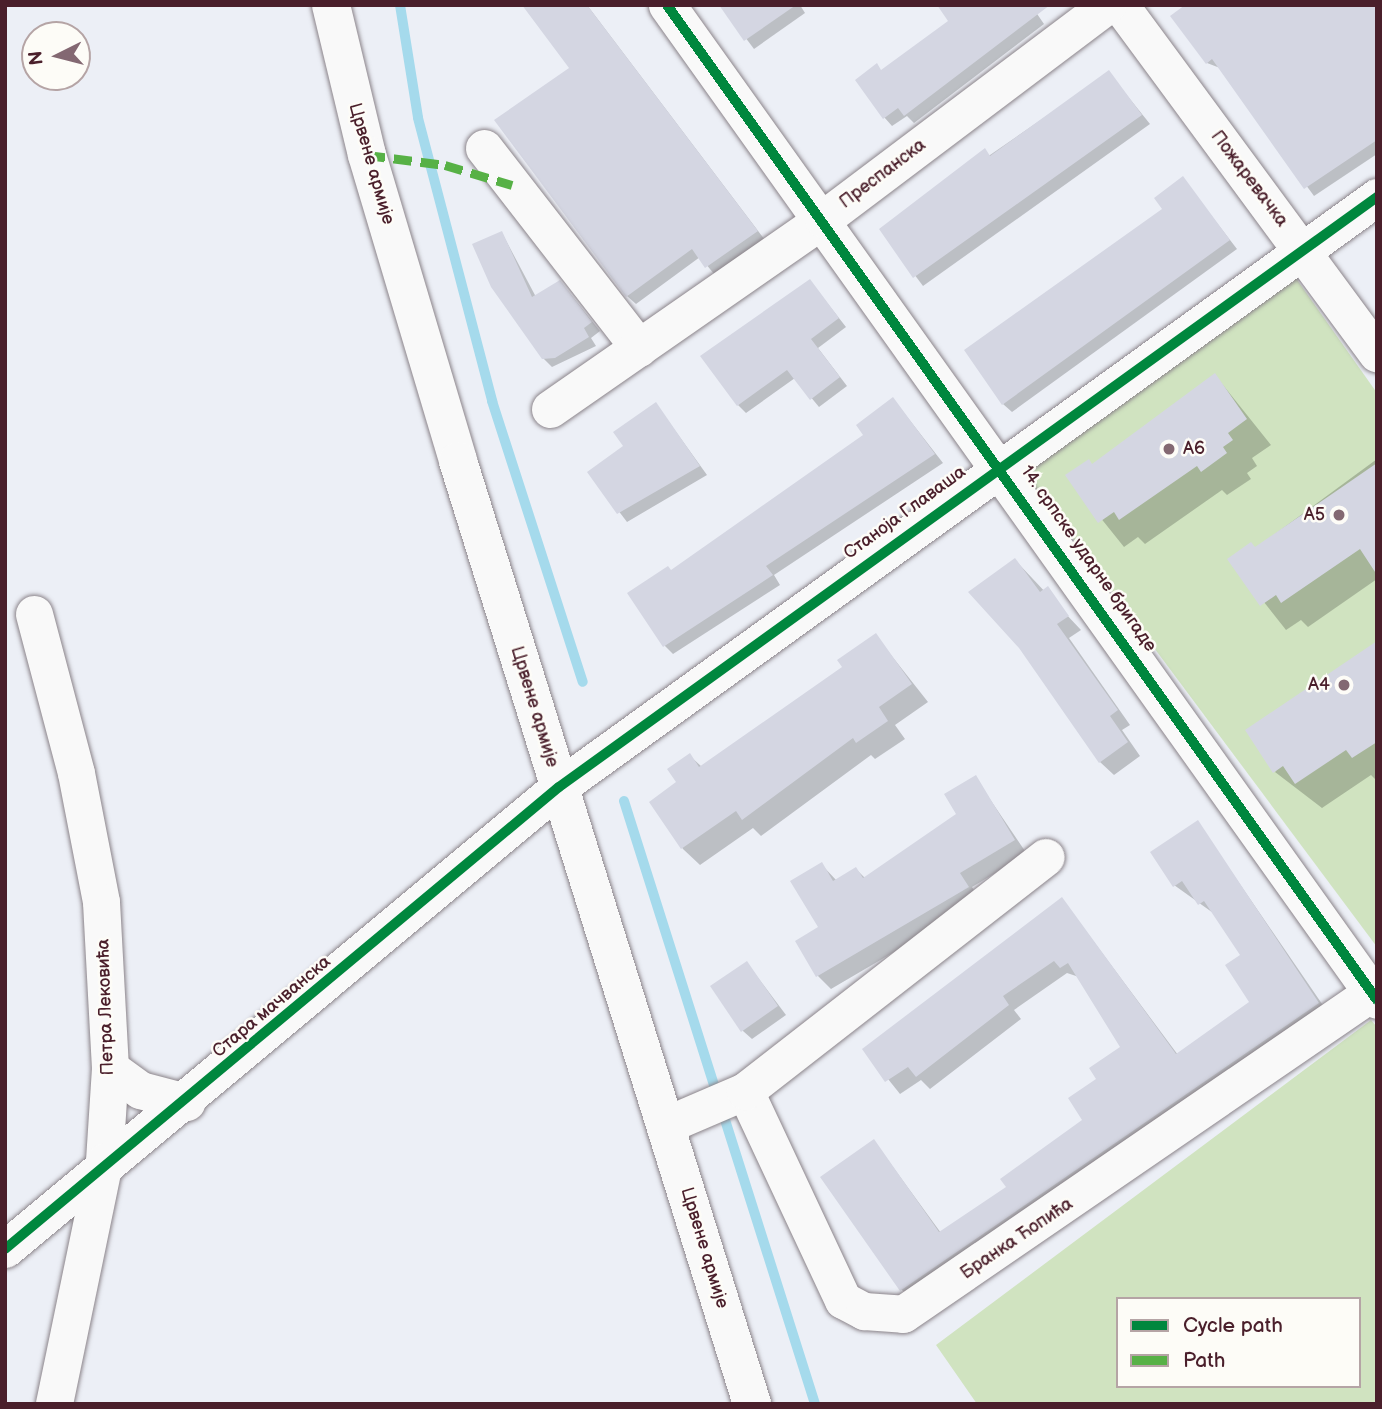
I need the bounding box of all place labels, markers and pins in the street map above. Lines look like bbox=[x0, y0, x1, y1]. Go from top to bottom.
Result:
place label: A6 bbox=[1183, 438, 1205, 460]
marker: A6 bbox=[1161, 441, 1177, 457]
place label: A5 bbox=[1304, 504, 1325, 526]
marker: A5 bbox=[1331, 507, 1347, 523]
place label: A4 bbox=[1308, 674, 1330, 696]
marker: A4 bbox=[1336, 677, 1352, 693]

